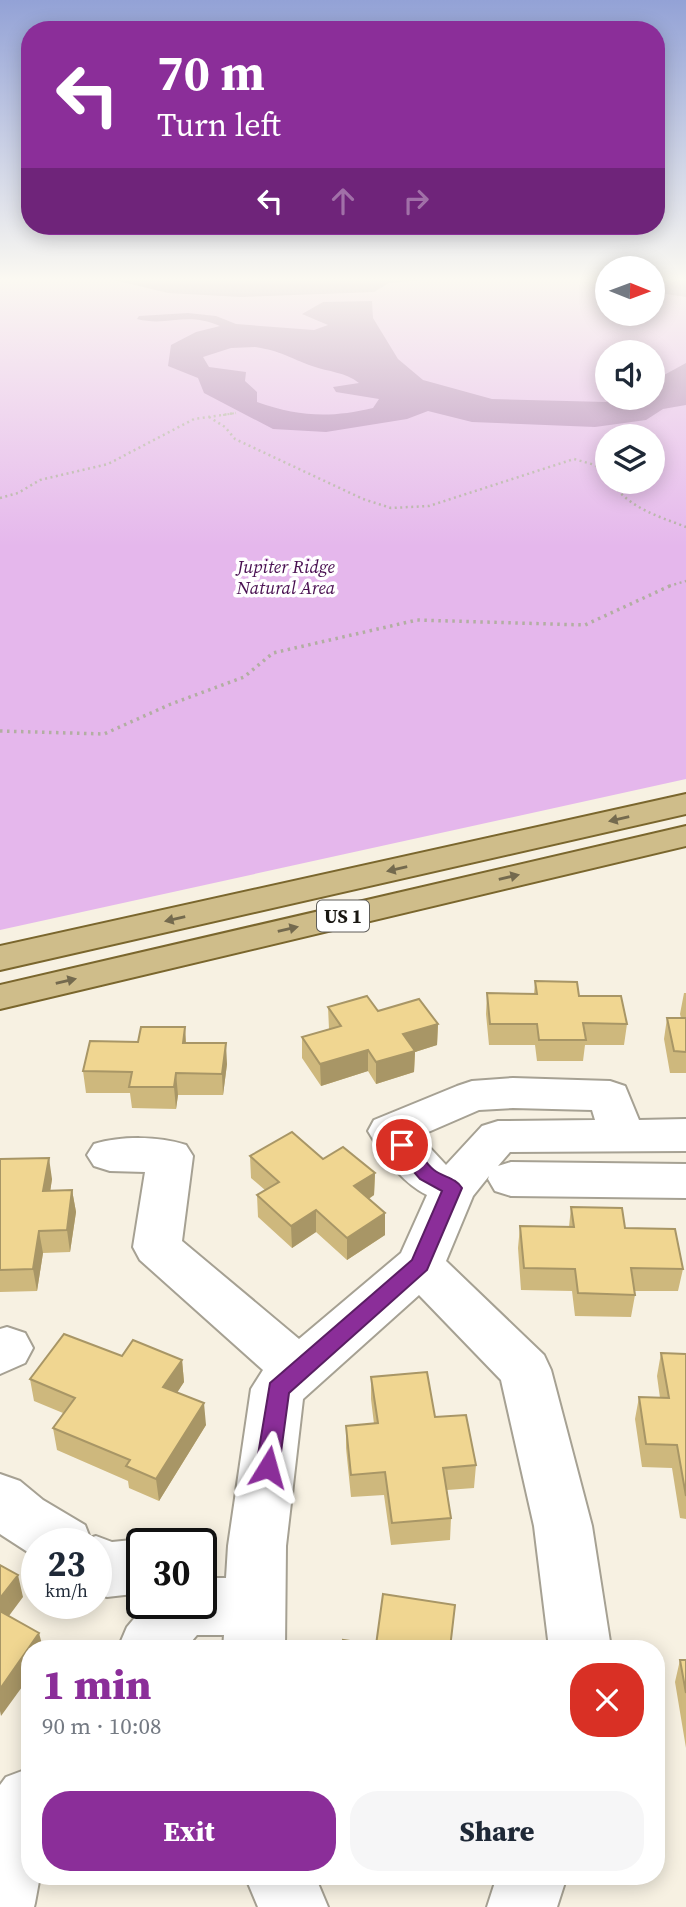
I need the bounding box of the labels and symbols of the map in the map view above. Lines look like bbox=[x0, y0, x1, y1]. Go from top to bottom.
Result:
north arrow bbox=[595, 256, 665, 326]
park label: Jupiter Ridge Natural Area bbox=[234, 554, 336, 600]
one-way arrow bbox=[608, 814, 630, 825]
one-way arrow bbox=[386, 864, 408, 875]
one-way arrow bbox=[499, 871, 521, 882]
road number: US 1 bbox=[317, 900, 369, 932]
one-way arrow bbox=[164, 913, 186, 924]
one-way arrow bbox=[277, 923, 299, 934]
one-way arrow bbox=[56, 975, 78, 986]
pin bbox=[372, 1115, 432, 1175]
position arrow bbox=[231, 1430, 305, 1504]
speed limit sign: 30 bbox=[126, 1528, 217, 1619]

